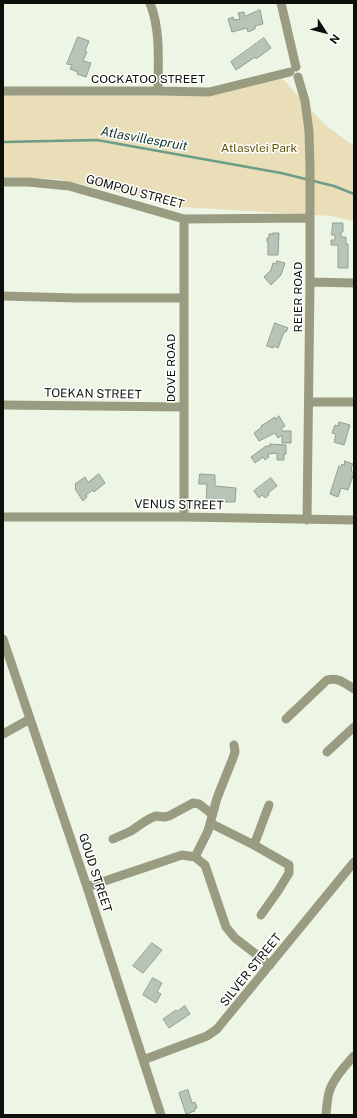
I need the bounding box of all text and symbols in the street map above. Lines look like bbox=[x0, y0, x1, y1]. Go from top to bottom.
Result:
north arrow bbox=[305, 12, 345, 52]
text: N bbox=[327, 32, 342, 46]
street label: COCKATOO STREET bbox=[91, 72, 205, 86]
water label: Atlasvillespruit bbox=[99, 124, 189, 154]
park label: Atlasvlei Park bbox=[221, 141, 297, 155]
street label: GOMPOU STREET bbox=[84, 172, 186, 212]
street label: REIER ROAD bbox=[291, 262, 305, 332]
street label: DOVE ROAD bbox=[164, 334, 178, 402]
street label: TOEKAN STREET bbox=[44, 386, 142, 402]
street label: VENUS STREET bbox=[134, 497, 224, 513]
street label: GOUD STREET bbox=[75, 832, 115, 914]
street label: SILVER STREET bbox=[217, 931, 285, 1009]

